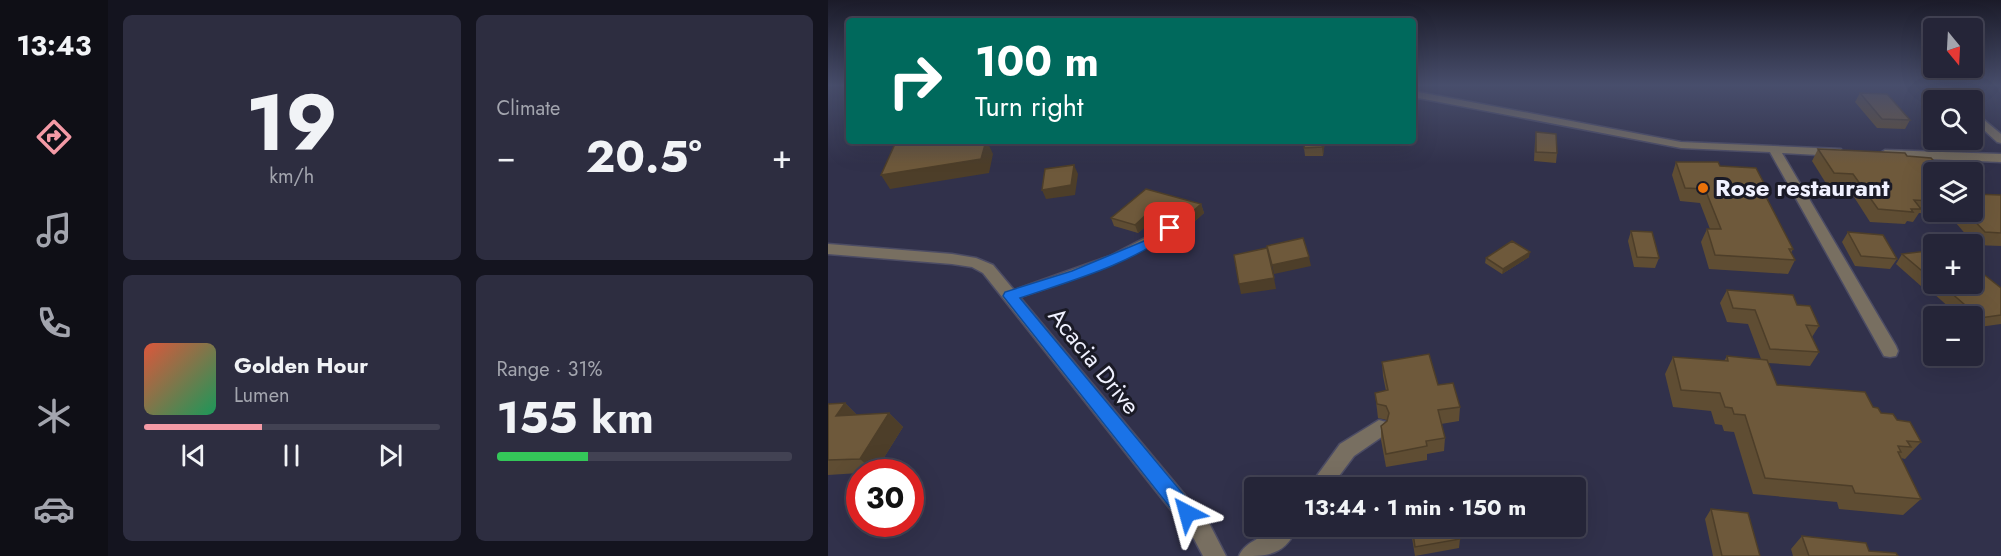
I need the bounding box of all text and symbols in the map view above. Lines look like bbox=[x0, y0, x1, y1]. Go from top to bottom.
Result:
north arrow bbox=[1923, 18, 1983, 78]
map controls bbox=[1923, 18, 1983, 366]
text: 13:43 bbox=[17, 26, 91, 65]
text: 100 m bbox=[975, 31, 1099, 92]
icon: right bbox=[876, 42, 954, 120]
text: 19 bbox=[246, 67, 338, 179]
text: Turn right bbox=[975, 87, 1083, 126]
button: search bbox=[1923, 90, 1983, 150]
text: Climate bbox=[497, 94, 560, 123]
icon: directions bbox=[33, 116, 75, 158]
text: 20.5° bbox=[586, 124, 702, 189]
text: − bbox=[497, 133, 516, 180]
text: + bbox=[772, 133, 792, 180]
text: km/h bbox=[269, 162, 314, 191]
button: layers bbox=[1923, 162, 1983, 222]
place label: Rose restaurant bbox=[1715, 170, 1890, 205]
marker: Rose restaurant bbox=[1696, 181, 1710, 195]
pin bbox=[1144, 202, 1195, 253]
icon: music bbox=[33, 209, 75, 251]
icon: arrive bbox=[1153, 211, 1186, 244]
button: + bbox=[1923, 234, 1983, 294]
street label: Acacia Drive bbox=[1040, 300, 1148, 422]
icon: phone bbox=[33, 302, 75, 344]
button: − bbox=[1923, 306, 1983, 366]
text: Golden Hour bbox=[234, 349, 368, 381]
text: Range · 31% bbox=[497, 355, 602, 384]
text: Lumen bbox=[234, 381, 290, 410]
text: 155 km bbox=[497, 385, 654, 450]
icon: climate bbox=[33, 395, 75, 437]
icon: previous bbox=[177, 439, 210, 472]
icon: pause bbox=[275, 439, 308, 472]
icon: next bbox=[374, 439, 407, 472]
speed limit sign: 30 bbox=[846, 459, 924, 537]
position arrow bbox=[1155, 481, 1219, 545]
icon: car bbox=[33, 488, 75, 530]
text: 13:44 · 1 min · 150 m bbox=[1304, 491, 1526, 523]

